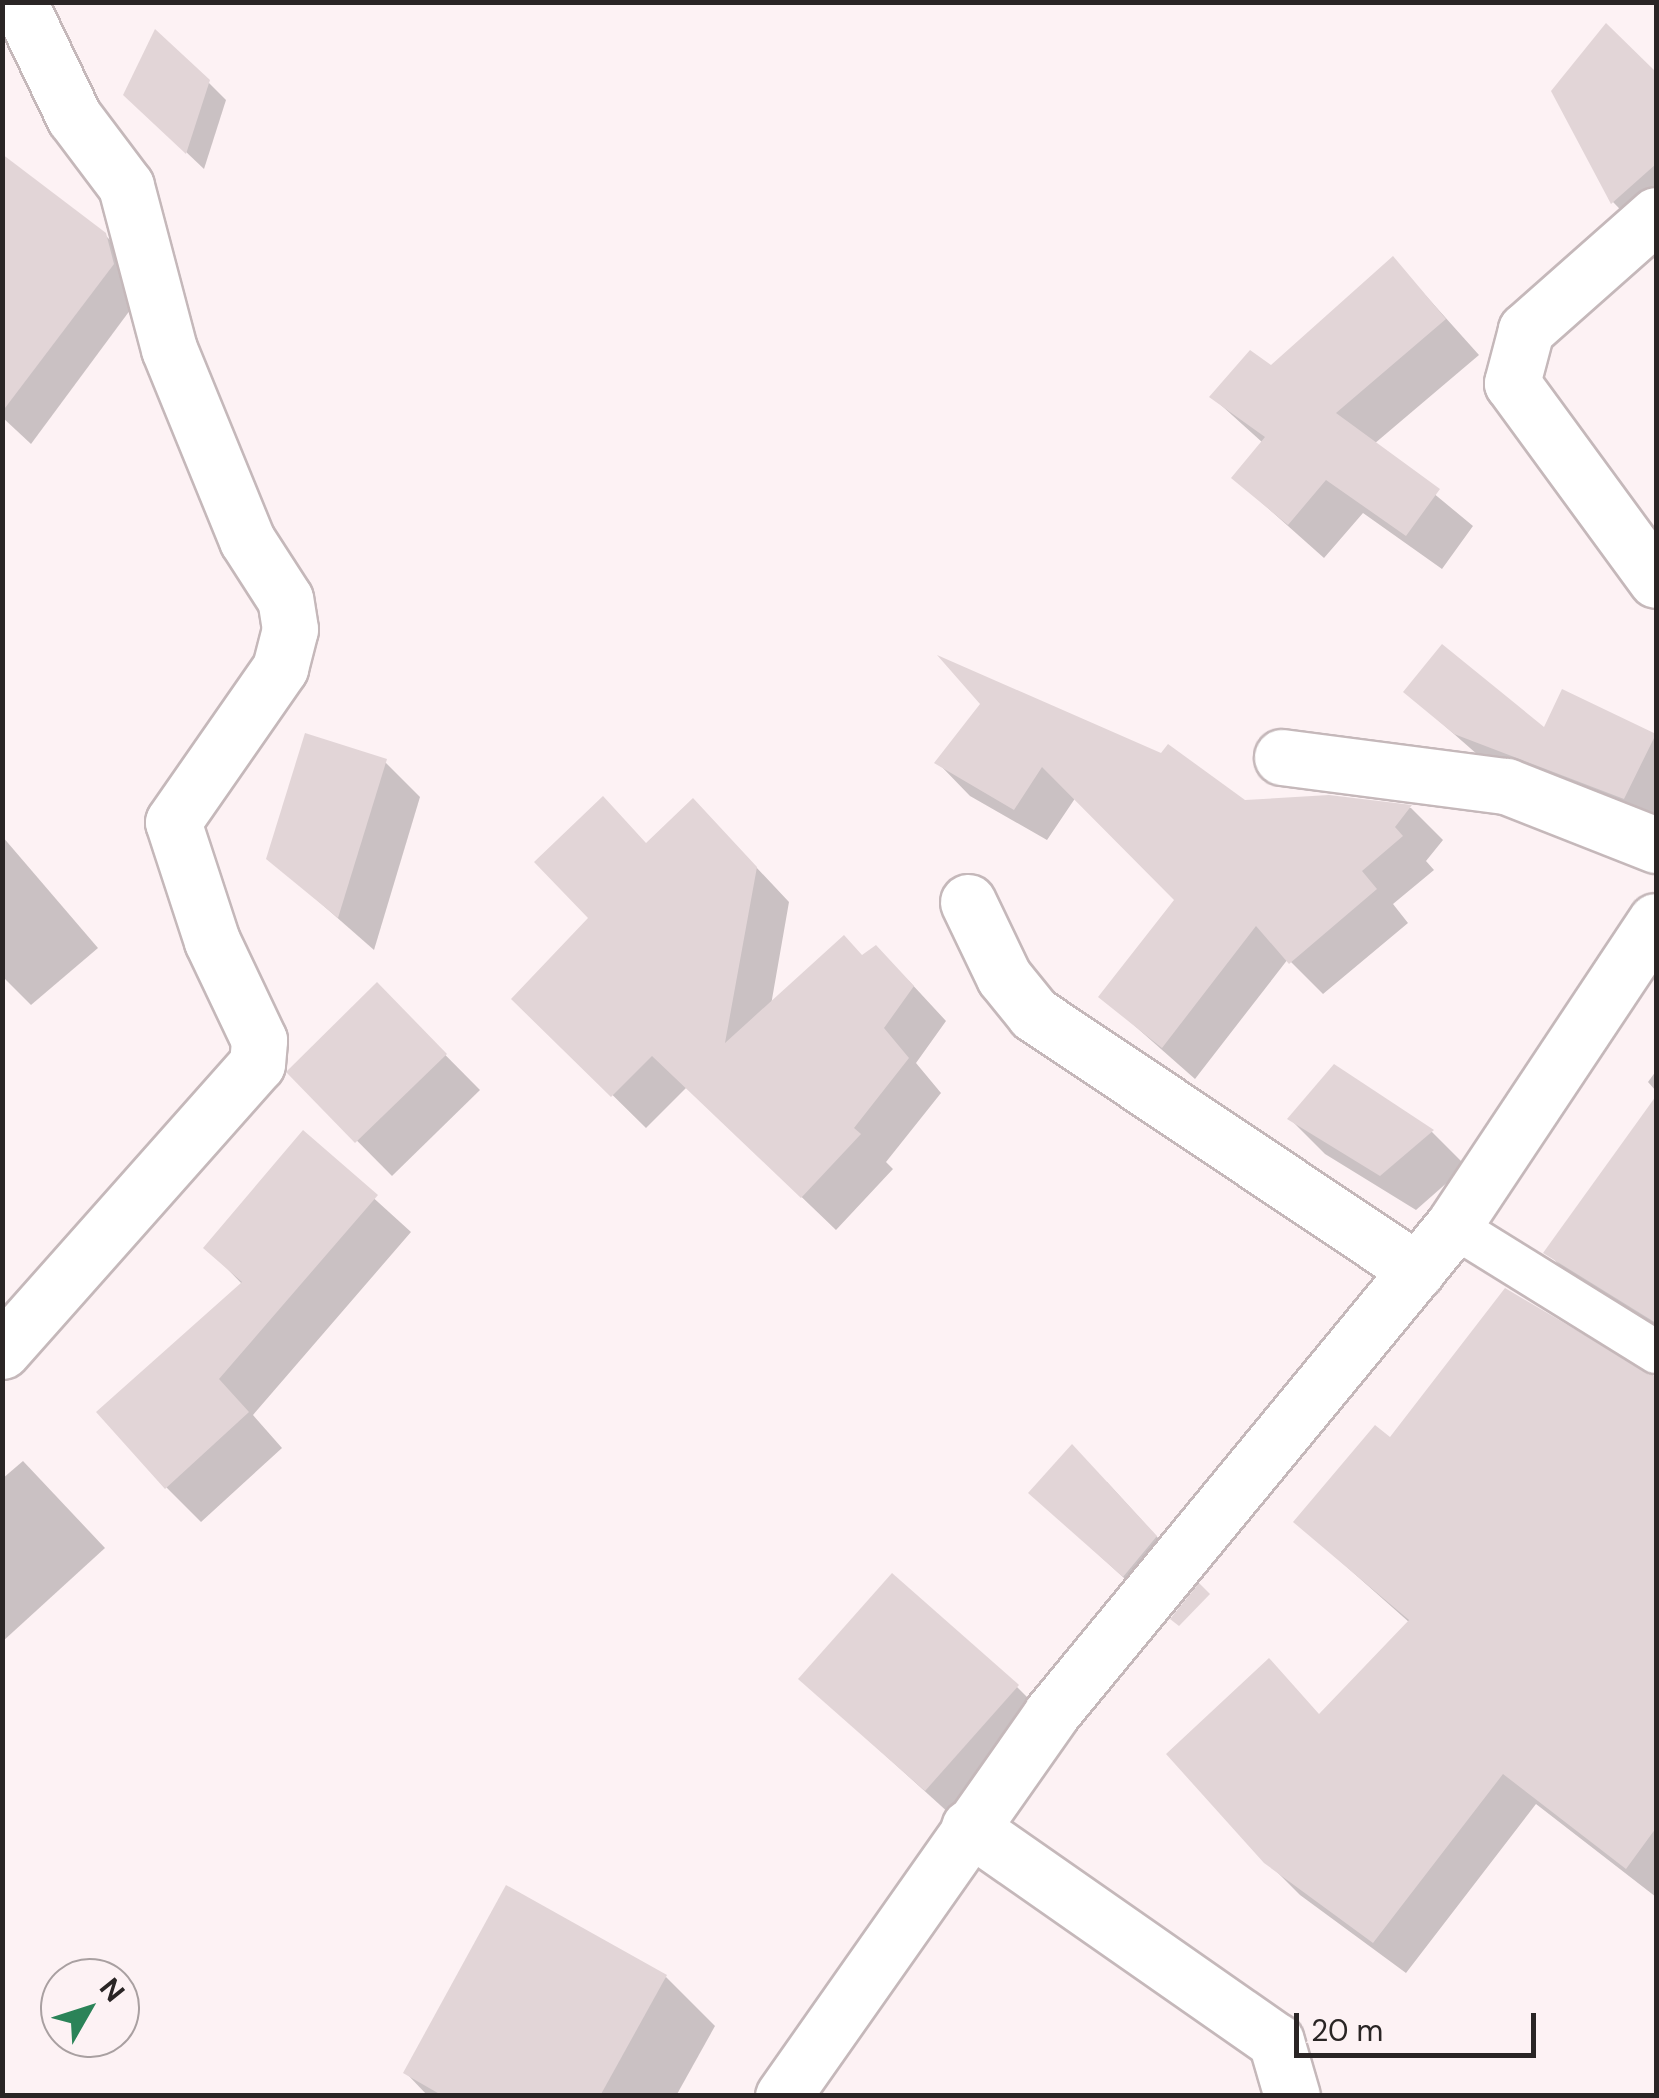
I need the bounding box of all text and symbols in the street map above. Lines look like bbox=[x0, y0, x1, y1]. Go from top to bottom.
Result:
north arrow bbox=[40, 1958, 140, 2058]
text: N bbox=[91, 1970, 133, 2010]
scale bar bbox=[1299, 1993, 1542, 2055]
text: 20 m bbox=[1311, 2011, 1383, 2050]

